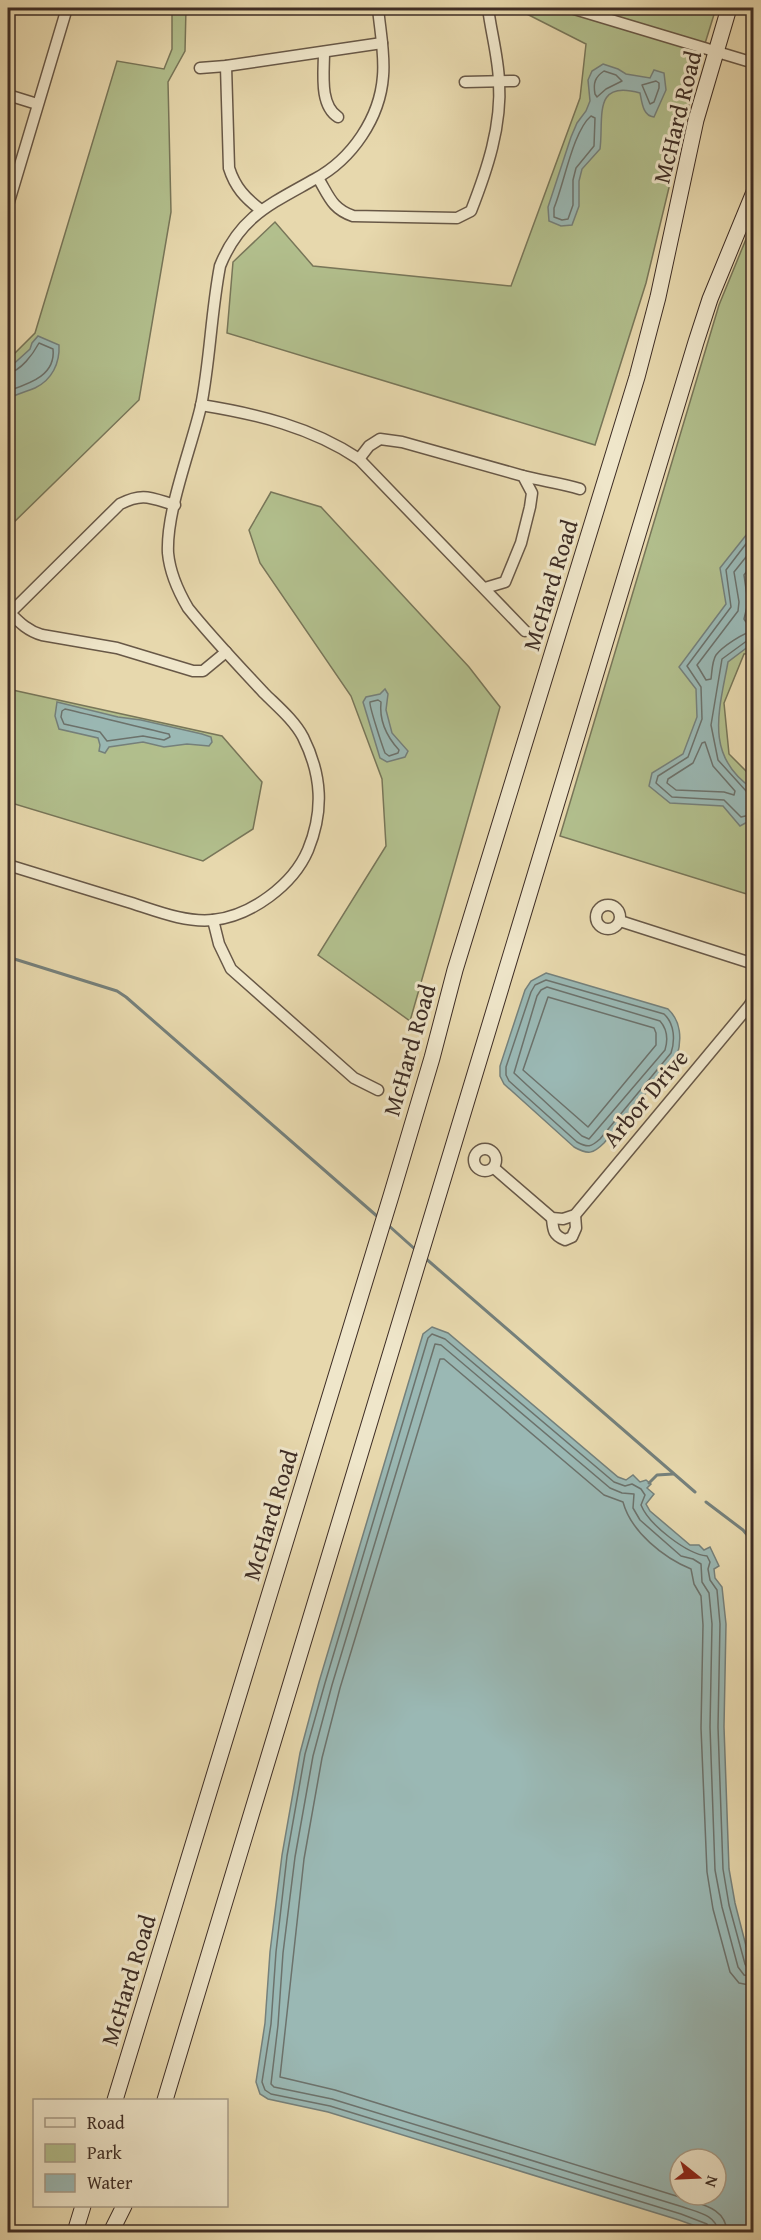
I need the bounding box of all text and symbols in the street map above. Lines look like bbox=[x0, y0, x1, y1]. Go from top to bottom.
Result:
street label: McHard Road bbox=[644, 47, 710, 187]
street label: McHard Road bbox=[513, 515, 587, 655]
street label: McHard Road bbox=[373, 980, 445, 1120]
street label: Arbor Drive bbox=[594, 1042, 696, 1154]
street label: McHard Road bbox=[233, 1445, 307, 1585]
street label: McHard Road bbox=[91, 1910, 165, 2050]
legend bbox=[33, 2099, 228, 2207]
text: Road bbox=[87, 2109, 125, 2136]
text: Park bbox=[87, 2139, 123, 2166]
north arrow bbox=[668, 2147, 728, 2207]
text: Water bbox=[87, 2169, 133, 2196]
text: N bbox=[699, 2173, 725, 2191]

